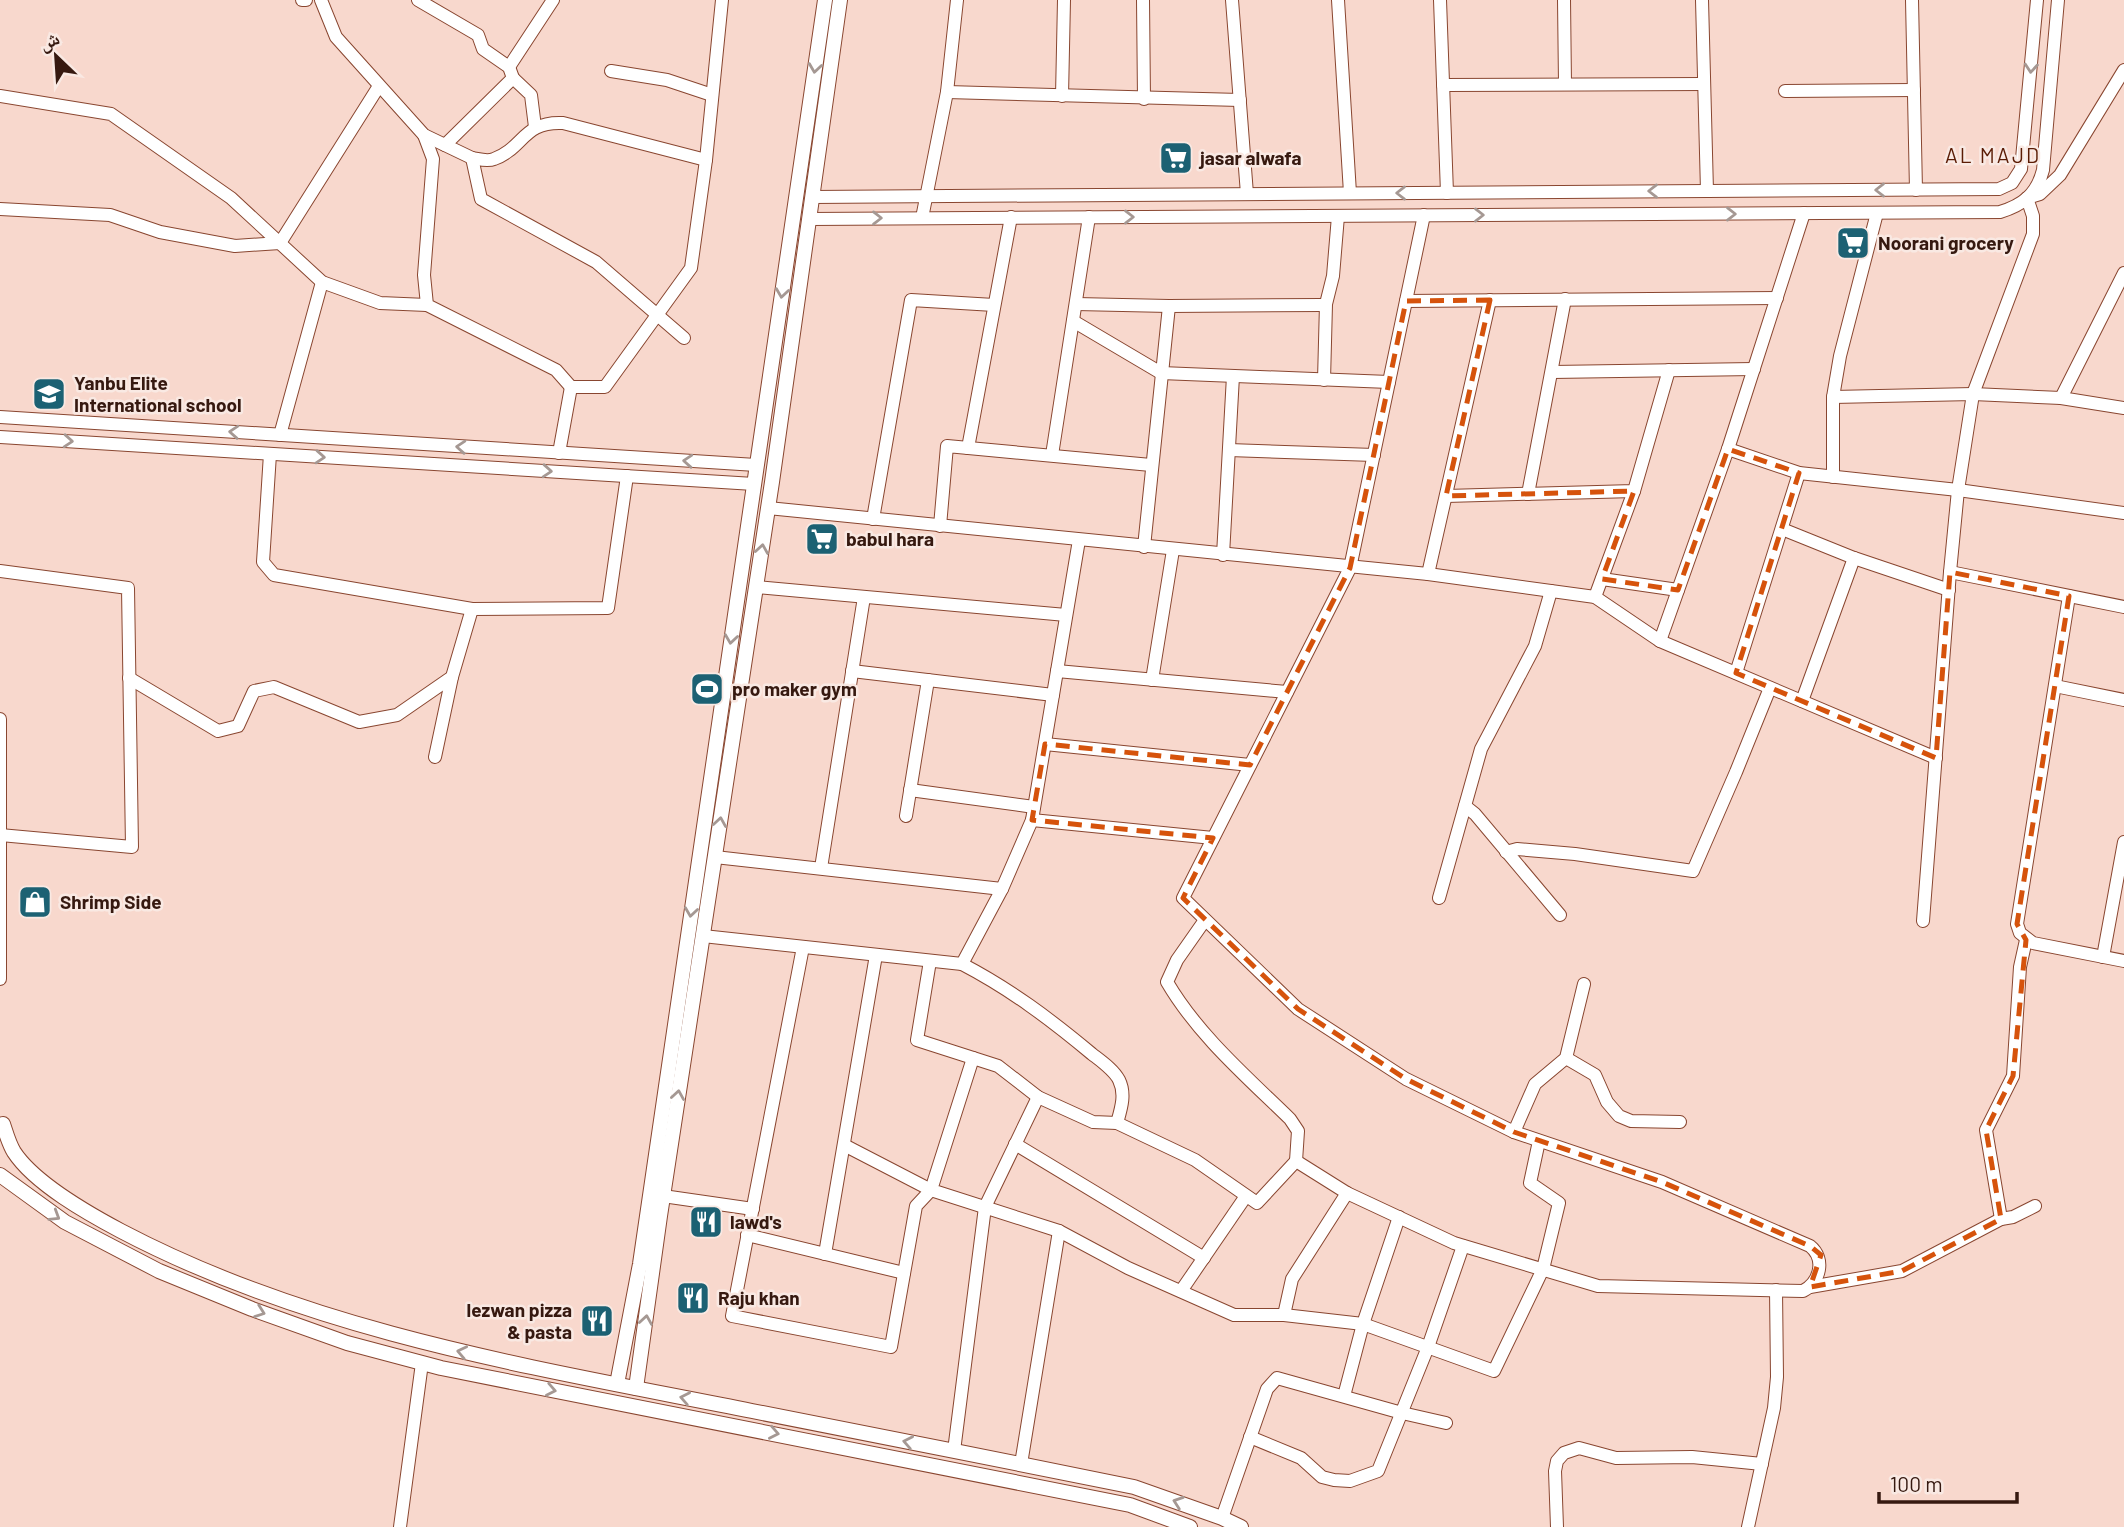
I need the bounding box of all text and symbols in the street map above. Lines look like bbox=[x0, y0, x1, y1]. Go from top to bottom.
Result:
north arrow bbox=[21, 21, 91, 91]
text: ش bbox=[35, 25, 63, 56]
one-way arrow bbox=[808, 62, 823, 73]
one-way arrow bbox=[2024, 63, 2039, 74]
supermarket icon: jasar alwafa bbox=[1157, 139, 1195, 177]
district label: AL MAJD bbox=[1945, 142, 2041, 167]
place label: jasar alwafa bbox=[1198, 146, 1302, 169]
one-way arrow bbox=[1874, 182, 1885, 198]
one-way arrow bbox=[1647, 183, 1657, 199]
one-way arrow bbox=[1395, 185, 1405, 201]
one-way arrow bbox=[1727, 206, 1737, 222]
one-way arrow bbox=[1475, 207, 1485, 223]
one-way arrow bbox=[1125, 209, 1135, 225]
one-way arrow bbox=[873, 210, 883, 226]
supermarket icon: Noorani grocery bbox=[1834, 224, 1872, 262]
place label: Noorani grocery bbox=[1878, 231, 2014, 254]
one-way arrow bbox=[775, 287, 790, 298]
place label: Yanbu Elite International school bbox=[74, 371, 242, 416]
school or university icon: Yanbu Elite International school bbox=[30, 375, 68, 413]
one-way arrow bbox=[228, 425, 239, 440]
one-way arrow bbox=[63, 433, 74, 448]
one-way arrow bbox=[455, 439, 466, 454]
one-way arrow bbox=[314, 449, 325, 464]
one-way arrow bbox=[682, 454, 693, 469]
one-way arrow bbox=[541, 463, 552, 478]
supermarket icon: babul hara bbox=[803, 520, 841, 558]
place label: babul hara bbox=[846, 527, 934, 550]
one-way arrow bbox=[754, 543, 769, 554]
one-way arrow bbox=[724, 633, 739, 645]
sports icon: pro maker gym bbox=[688, 670, 726, 708]
place label: pro maker gym bbox=[732, 677, 857, 700]
one-way arrow bbox=[712, 816, 727, 828]
shop icon: Shrimp Side bbox=[16, 883, 54, 921]
place label: Shrimp Side bbox=[60, 890, 162, 913]
one-way arrow bbox=[684, 907, 699, 918]
one-way arrow bbox=[670, 1089, 685, 1101]
restaurant icon: lawd's bbox=[687, 1203, 725, 1241]
one-way arrow bbox=[47, 1207, 60, 1220]
place label: lawd's bbox=[730, 1210, 782, 1233]
restaurant icon: Raju khan bbox=[674, 1279, 712, 1317]
place label: Raju khan bbox=[718, 1286, 800, 1309]
place label: lezwan pizza & pasta bbox=[467, 1298, 572, 1343]
restaurant icon: lezwan pizza & pasta bbox=[578, 1302, 616, 1340]
one-way arrow bbox=[254, 1304, 266, 1318]
one-way arrow bbox=[638, 1315, 653, 1326]
one-way arrow bbox=[456, 1346, 468, 1361]
one-way arrow bbox=[545, 1381, 557, 1396]
one-way arrow bbox=[679, 1391, 691, 1406]
one-way arrow bbox=[768, 1425, 780, 1440]
one-way arrow bbox=[902, 1435, 914, 1450]
scale bar bbox=[1879, 1460, 2017, 1504]
text: 100 m bbox=[1890, 1471, 1943, 1496]
one-way arrow bbox=[1172, 1496, 1184, 1510]

